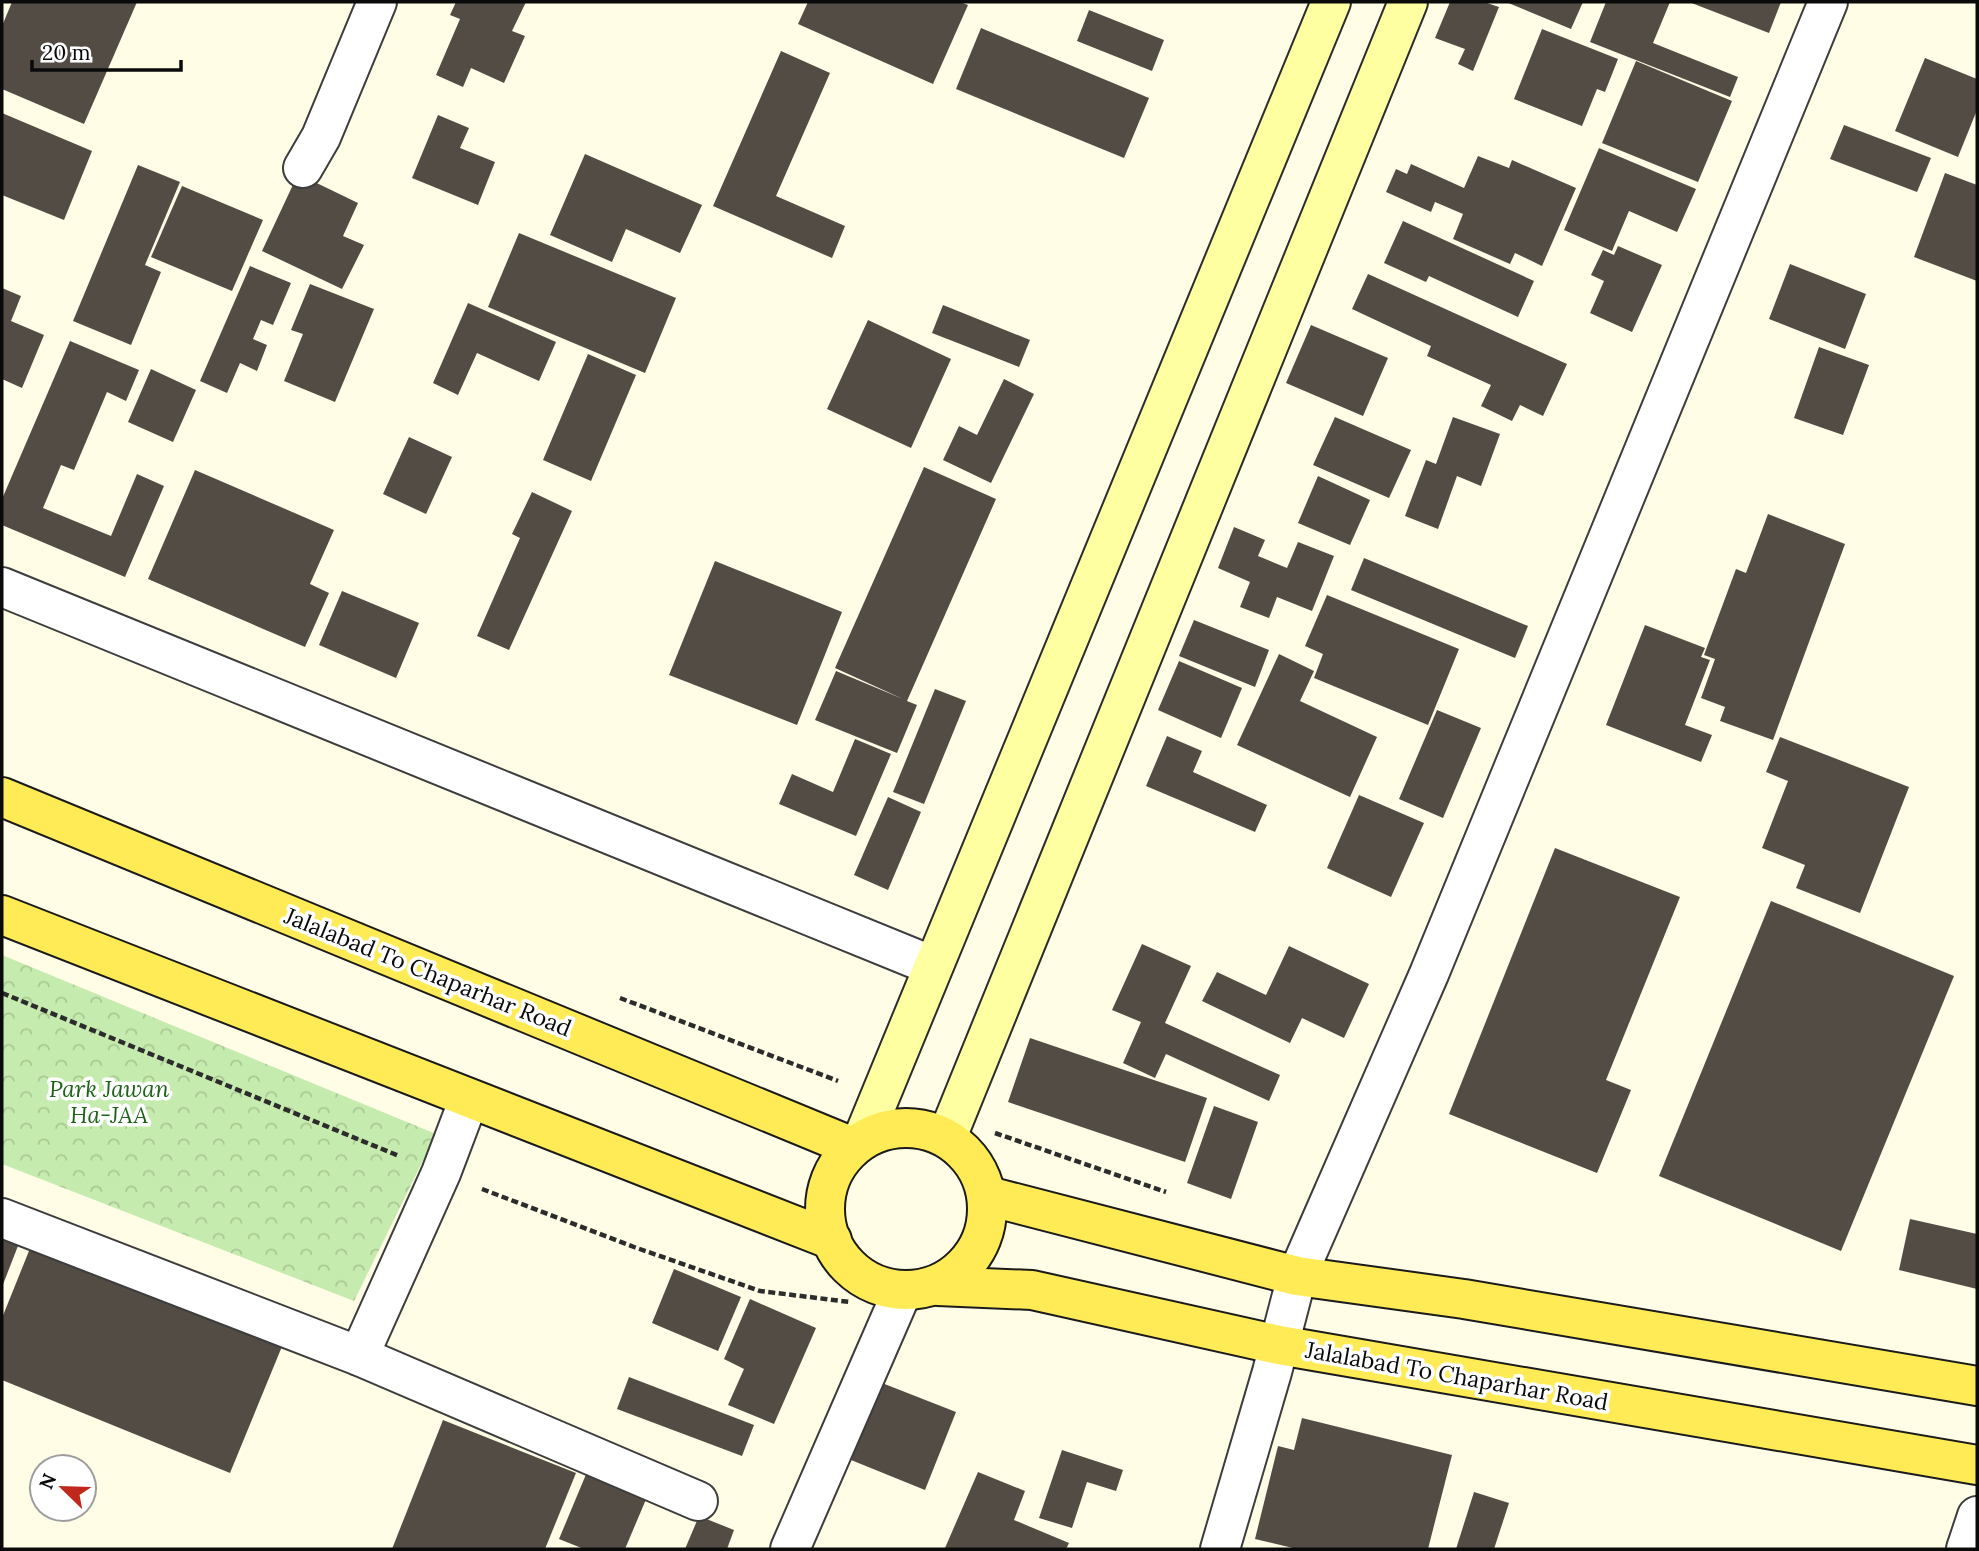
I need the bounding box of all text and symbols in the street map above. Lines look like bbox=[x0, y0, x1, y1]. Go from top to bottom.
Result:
scale bar bbox=[32, 28, 180, 72]
text: 20 m bbox=[42, 39, 91, 66]
street label: Jalalabad To Chaparhar Road bbox=[280, 900, 576, 1043]
park label: Park Jawan Ha-JAA bbox=[49, 1074, 169, 1129]
street label: Jalalabad To Chaparhar Road bbox=[1303, 1334, 1611, 1416]
north arrow bbox=[28, 1453, 98, 1523]
text: N bbox=[33, 1470, 61, 1493]

